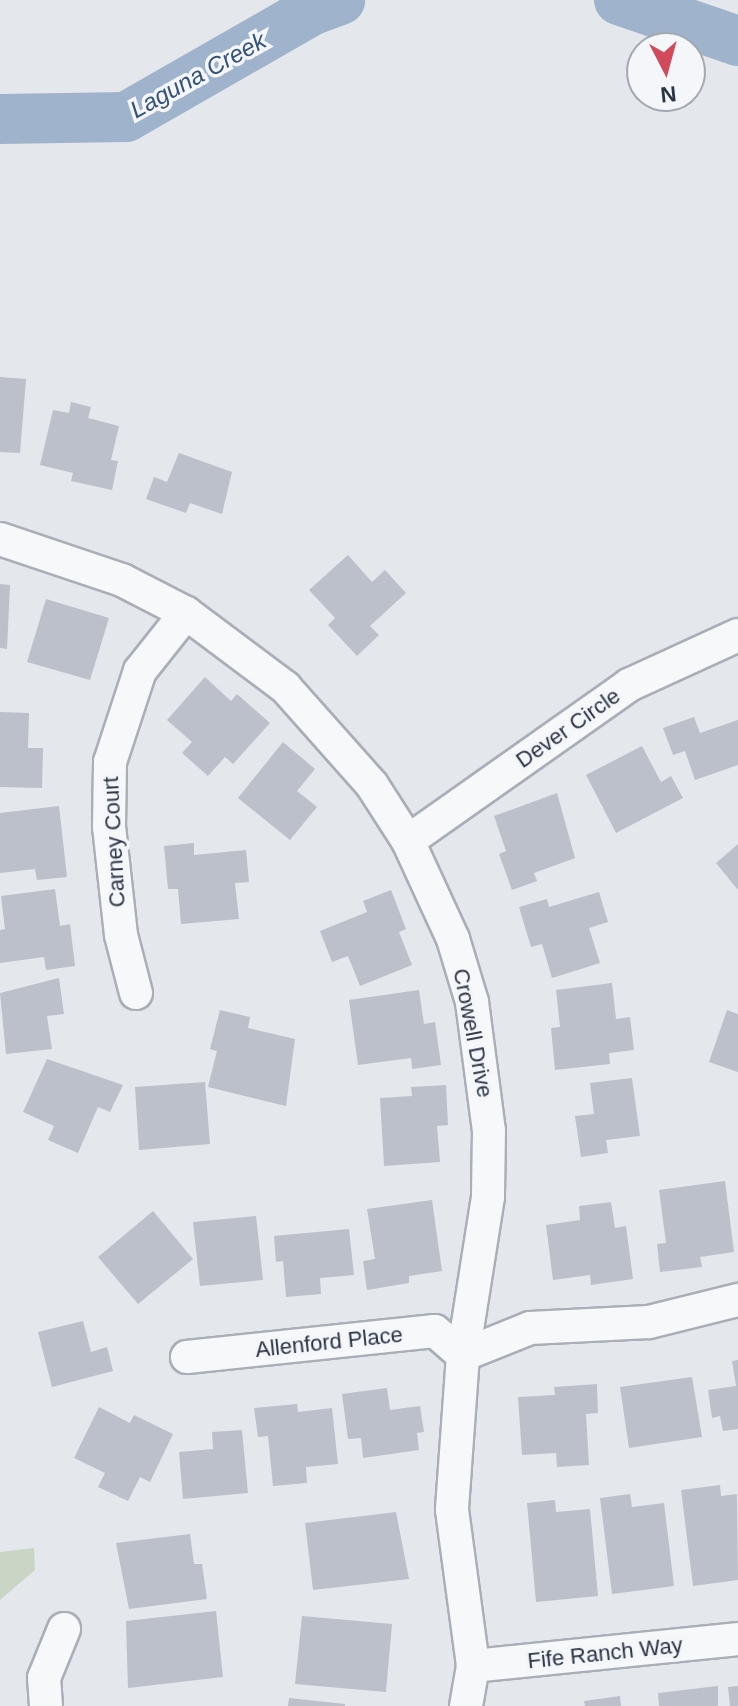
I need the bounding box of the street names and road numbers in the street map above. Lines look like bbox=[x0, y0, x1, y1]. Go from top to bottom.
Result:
street label: Dever Circle bbox=[511, 682, 625, 774]
street label: Carney Court bbox=[97, 776, 131, 908]
street label: Crowell Drive bbox=[448, 966, 498, 1100]
street label: Allenford Place bbox=[254, 1321, 404, 1363]
street label: Fife Ranch Way bbox=[526, 1632, 684, 1674]

